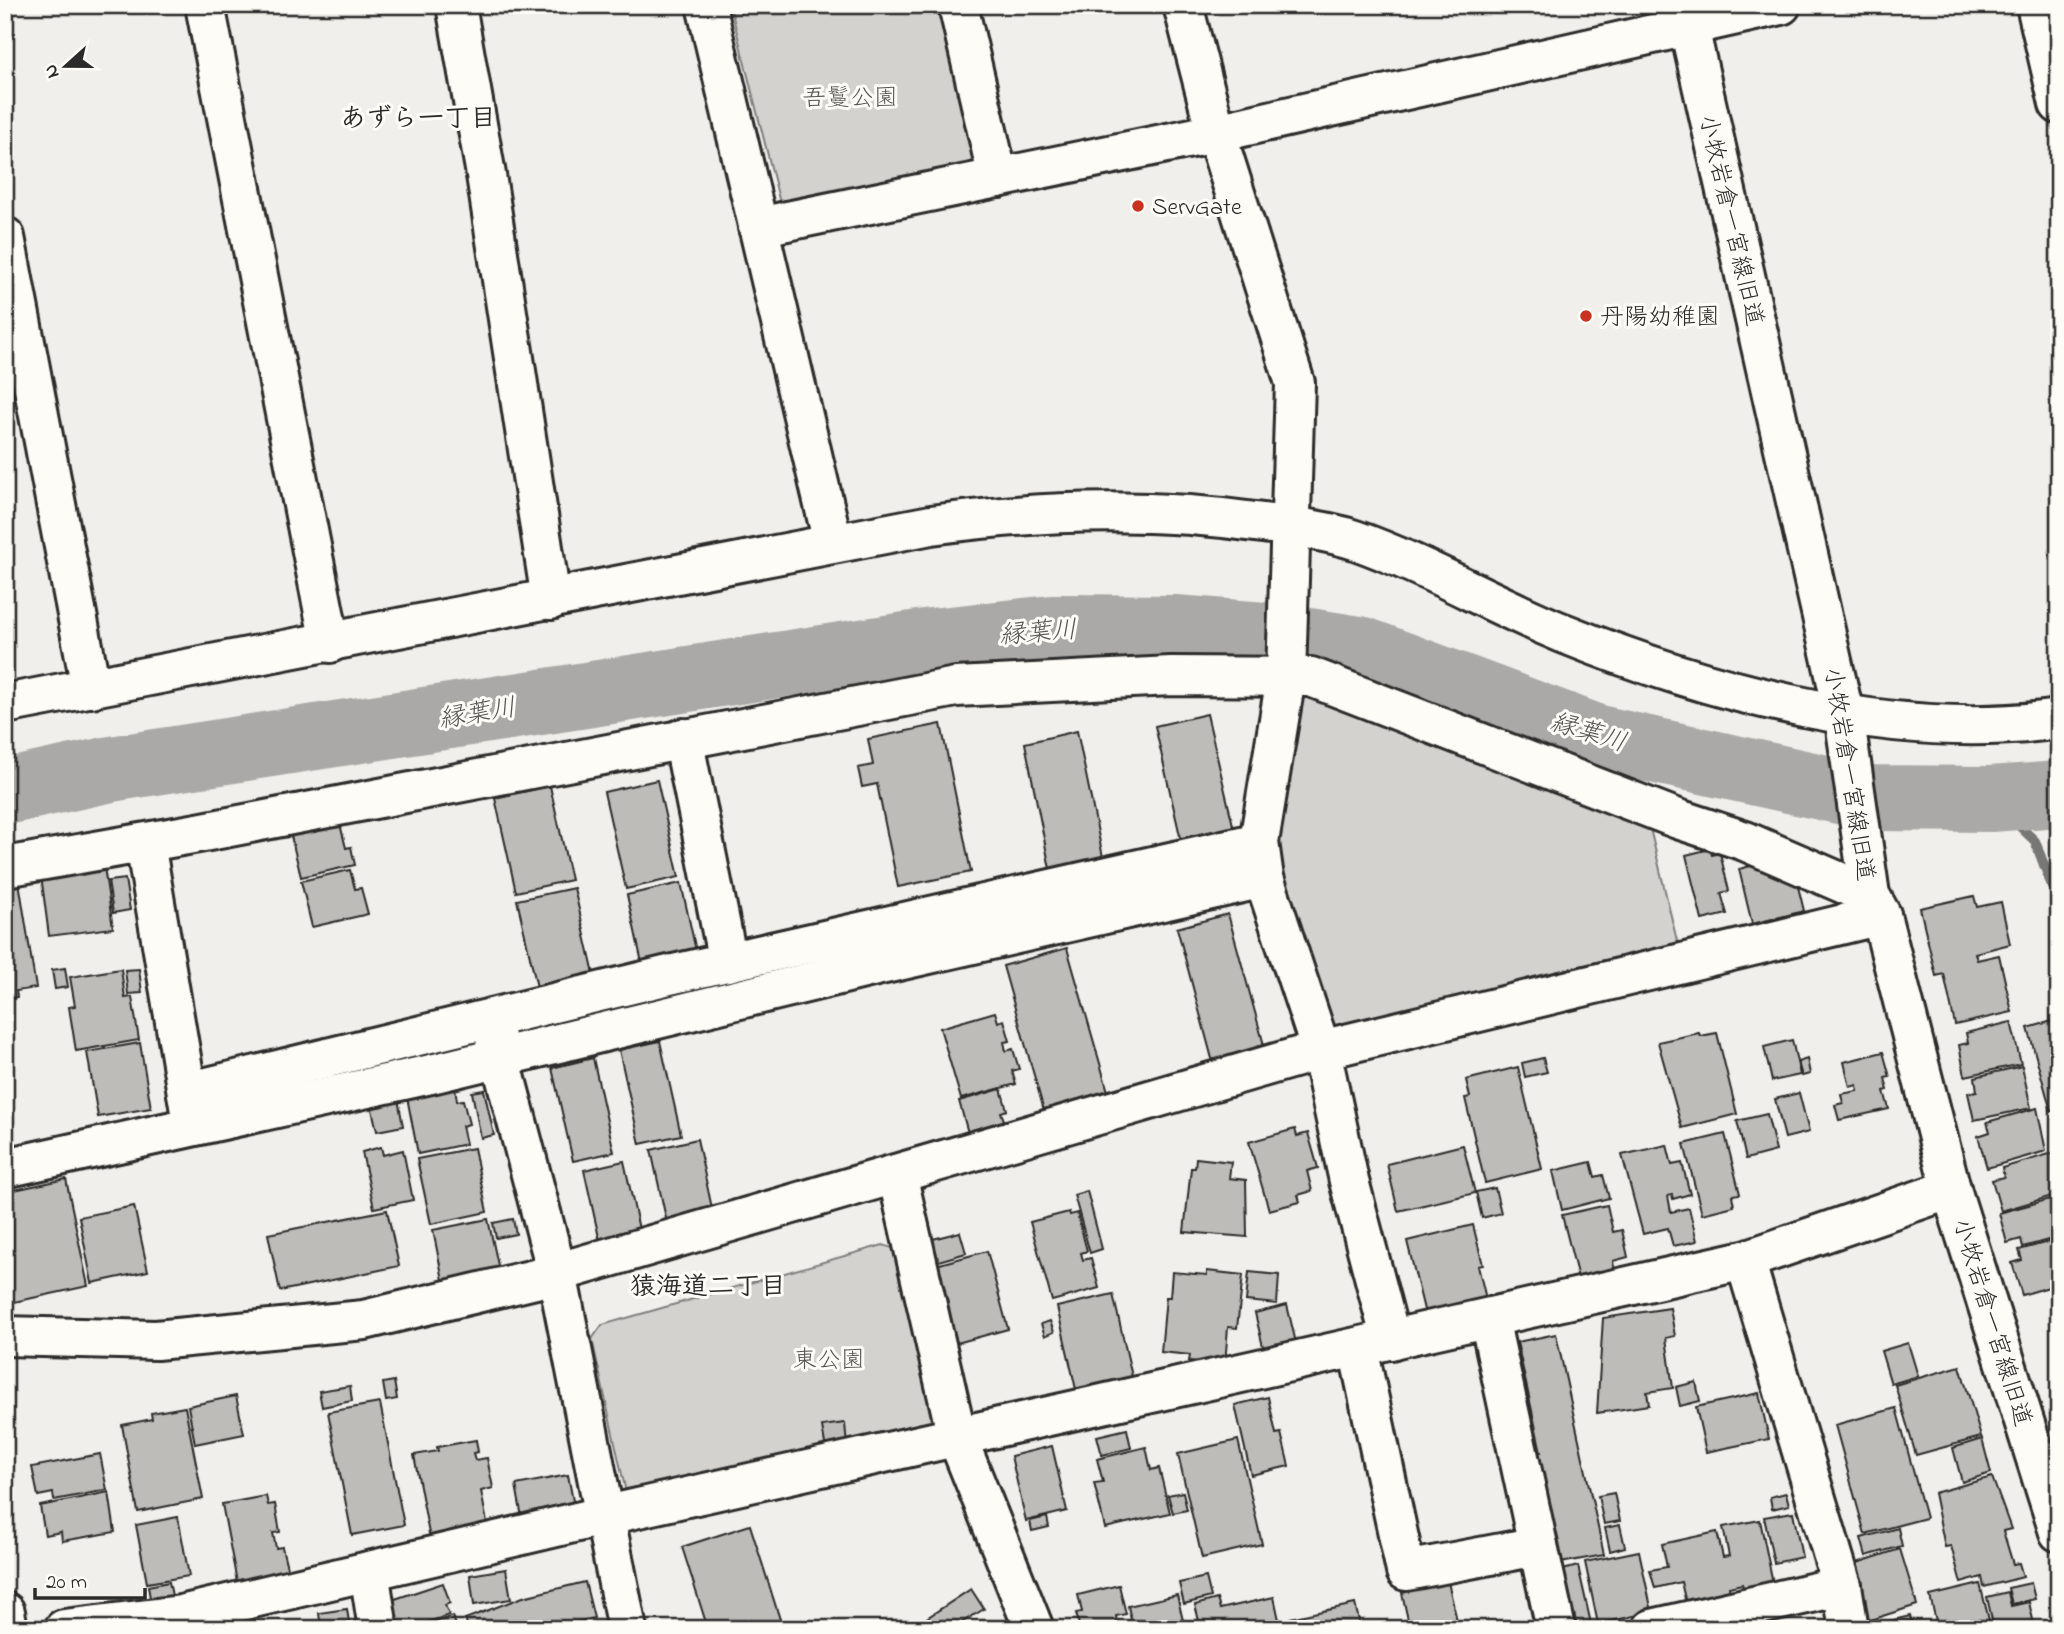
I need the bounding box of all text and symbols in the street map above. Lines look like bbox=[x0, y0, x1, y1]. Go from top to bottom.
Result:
north arrow bbox=[32, 32, 102, 102]
text: N bbox=[37, 60, 67, 82]
park label: 吾鬘公園 bbox=[802, 82, 898, 117]
district label: あずら一丁目 bbox=[340, 101, 496, 139]
street label: 小牧岩倉一宮線旧道 bbox=[1688, 111, 1771, 330]
place label: ServGate bbox=[1152, 191, 1242, 226]
marker: ServGate bbox=[1130, 198, 1146, 214]
place label: 丹陽幼稚園 bbox=[1600, 301, 1720, 336]
marker: 丹陽幼稚園 bbox=[1578, 308, 1594, 324]
water label: 縁葉川 bbox=[998, 612, 1078, 656]
street label: 小牧岩倉一宮線旧道 bbox=[1813, 665, 1882, 884]
water label: 縁葉川 bbox=[436, 690, 519, 740]
water label: 縁葉川 bbox=[1545, 704, 1631, 763]
street label: 小牧岩倉一宮線旧道 bbox=[1942, 1214, 2039, 1431]
district label: 猿海道二丁目 bbox=[630, 1269, 786, 1307]
park label: 東公園 bbox=[793, 1344, 865, 1379]
scale bar bbox=[35, 1557, 145, 1601]
text: 20 m bbox=[46, 1568, 87, 1598]

